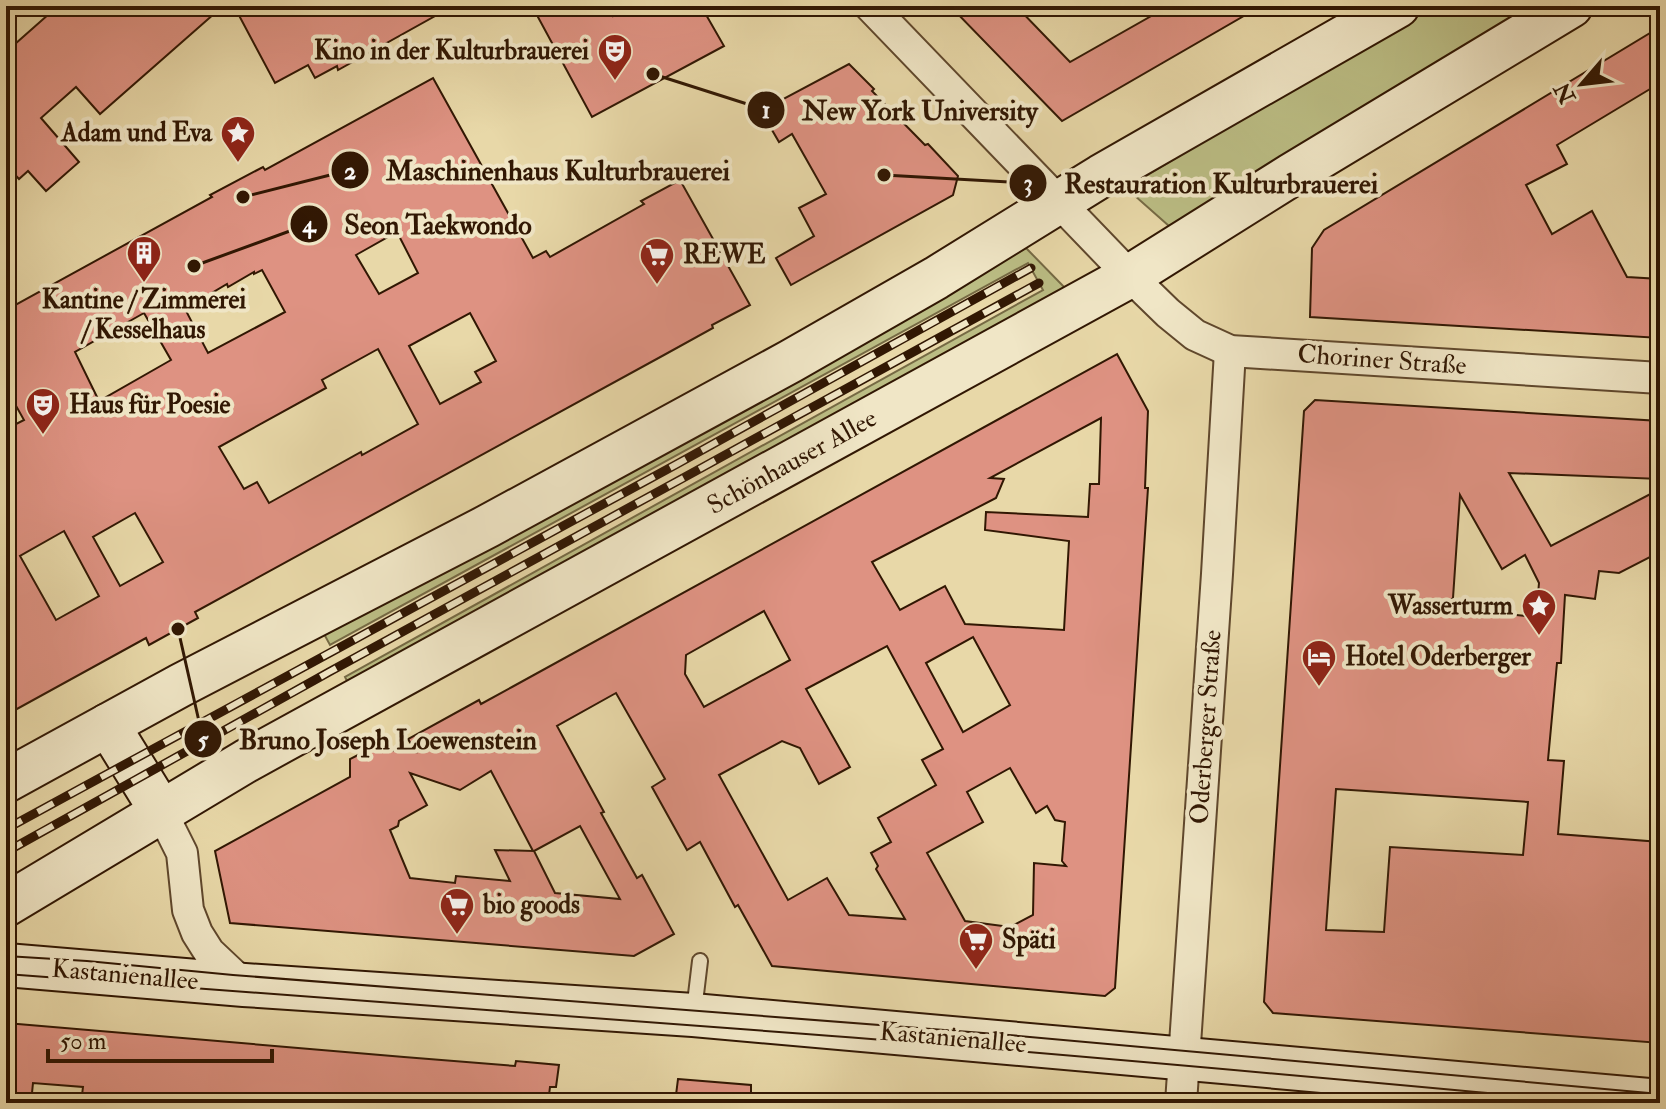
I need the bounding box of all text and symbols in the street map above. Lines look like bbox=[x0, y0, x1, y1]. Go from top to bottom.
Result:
theatre icon: Kino in der Kulturbrauerei bbox=[596, 32, 634, 82]
place label: Kino in der Kulturbrauerei bbox=[314, 35, 589, 67]
north arrow bbox=[1542, 44, 1622, 124]
text: N bbox=[1548, 77, 1583, 109]
callout: New York University bbox=[746, 84, 1053, 136]
text: New York University bbox=[801, 94, 1040, 129]
text: 1 bbox=[762, 95, 770, 126]
place icon: Adam und Eva bbox=[219, 114, 257, 164]
place label: Adam und Eva bbox=[60, 117, 213, 149]
callout: Maschinenhaus Kulturbrauerei bbox=[330, 144, 746, 196]
text: Maschinenhaus Kulturbrauerei bbox=[385, 154, 731, 189]
text: 2 bbox=[344, 156, 356, 187]
callout: Restauration Kulturbrauerei bbox=[1008, 157, 1395, 209]
text: Restauration Kulturbrauerei bbox=[1064, 167, 1379, 202]
text: 3 bbox=[1023, 168, 1033, 199]
callout: Seon Taekwondo bbox=[289, 198, 548, 250]
text: Seon Taekwondo bbox=[344, 208, 532, 243]
text: 4 bbox=[302, 209, 318, 240]
building icon: Kantine / Zimmerei / Kesselhaus bbox=[125, 234, 163, 284]
supermarket icon: REWE bbox=[638, 236, 676, 286]
place label: REWE bbox=[683, 239, 766, 271]
place label: Kantine / Zimmerei / Kesselhaus bbox=[42, 284, 246, 346]
street label: Choriner Straße bbox=[1296, 338, 1468, 382]
theatre icon: Haus für Poesie bbox=[24, 386, 62, 436]
place label: Haus für Poesie bbox=[69, 389, 230, 421]
street label: Schönhauser Allee bbox=[702, 402, 882, 522]
place icon: Wasserturm bbox=[1520, 587, 1558, 637]
place label: Wasserturm bbox=[1387, 590, 1514, 622]
street label: Oderberger Straße bbox=[1183, 629, 1229, 825]
hotel icon: Hotel Oderberger bbox=[1300, 638, 1338, 688]
place label: Hotel Oderberger bbox=[1345, 641, 1531, 674]
callout: Bruno Joseph Loewenstein bbox=[183, 713, 553, 765]
text: Bruno Joseph Loewenstein bbox=[239, 723, 538, 758]
text: 5 bbox=[198, 725, 209, 756]
supermarket icon: bio goods bbox=[438, 886, 476, 936]
place label: bio goods bbox=[482, 889, 580, 922]
supermarket icon: Späti bbox=[957, 921, 995, 971]
place label: Späti bbox=[1002, 924, 1056, 957]
street label: Kastanienallee bbox=[50, 953, 200, 997]
scale bar bbox=[48, 1013, 272, 1063]
street label: Kastanienallee bbox=[878, 1016, 1028, 1060]
text: 50 m bbox=[60, 1026, 107, 1057]

